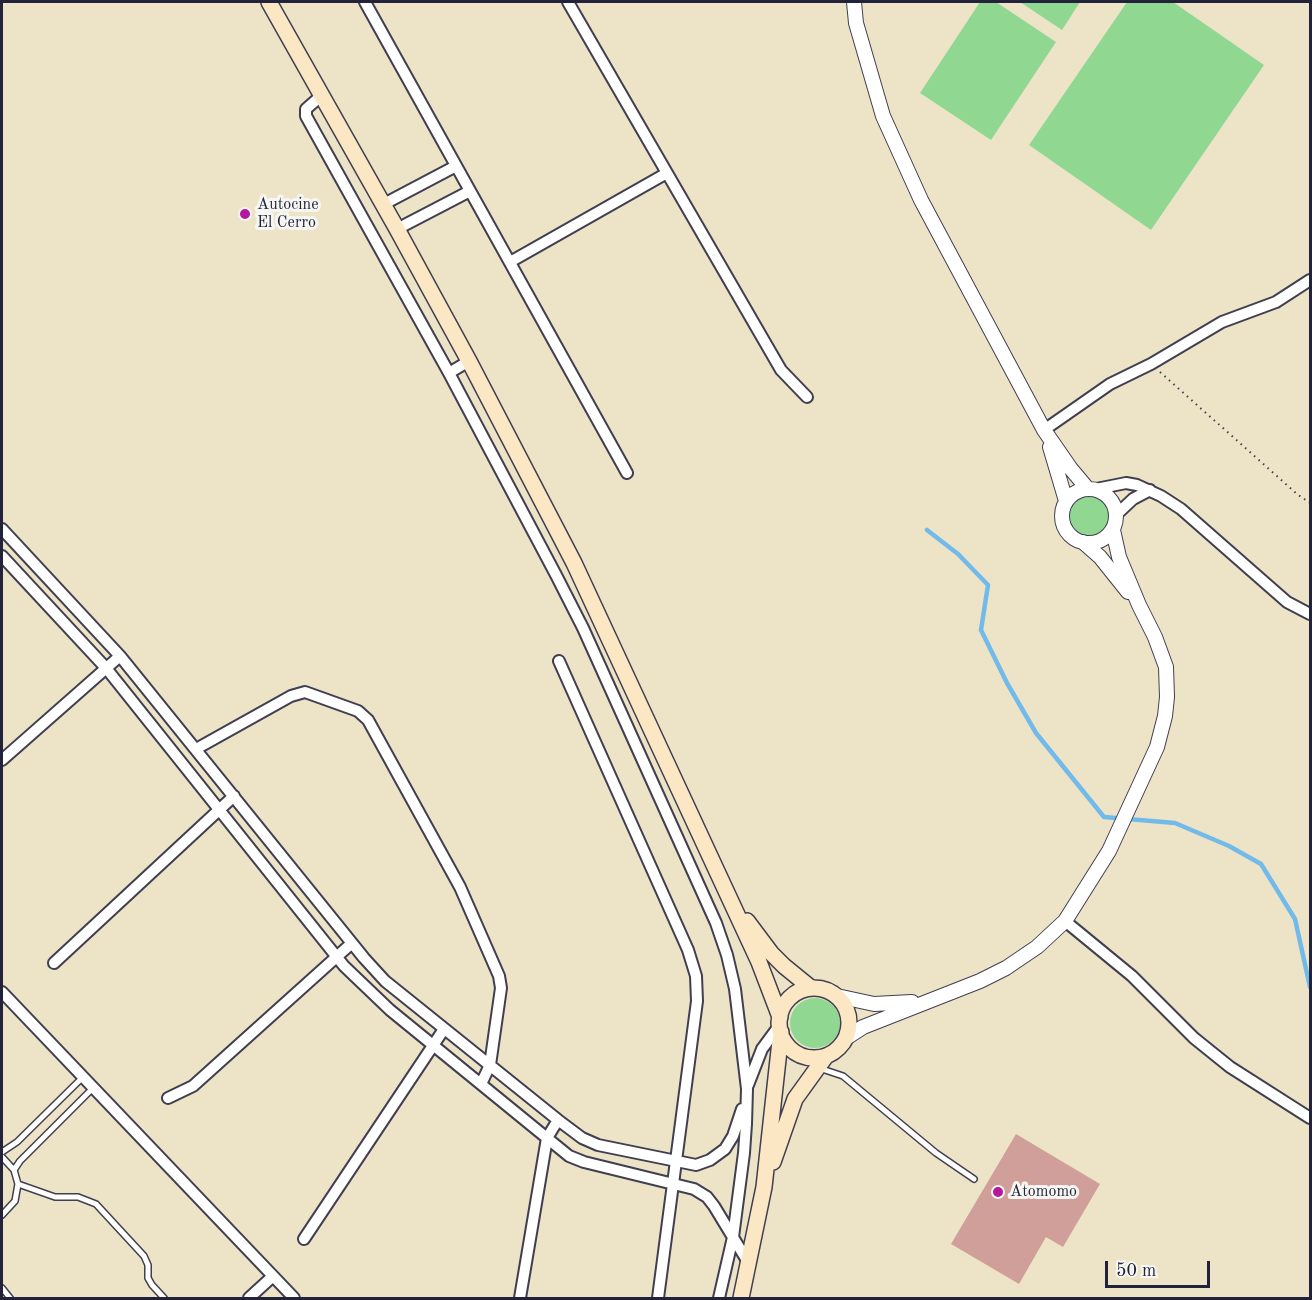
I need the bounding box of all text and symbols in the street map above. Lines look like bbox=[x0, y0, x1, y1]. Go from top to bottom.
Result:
place label: Autocine El Cerro bbox=[257, 195, 319, 233]
marker: Autocine El Cerro bbox=[238, 207, 252, 221]
place label: Atomomo bbox=[1010, 1182, 1077, 1202]
marker: Atomomo bbox=[991, 1185, 1005, 1199]
scale bar bbox=[1108, 1249, 1213, 1287]
text: 50 m bbox=[1116, 1262, 1156, 1280]

